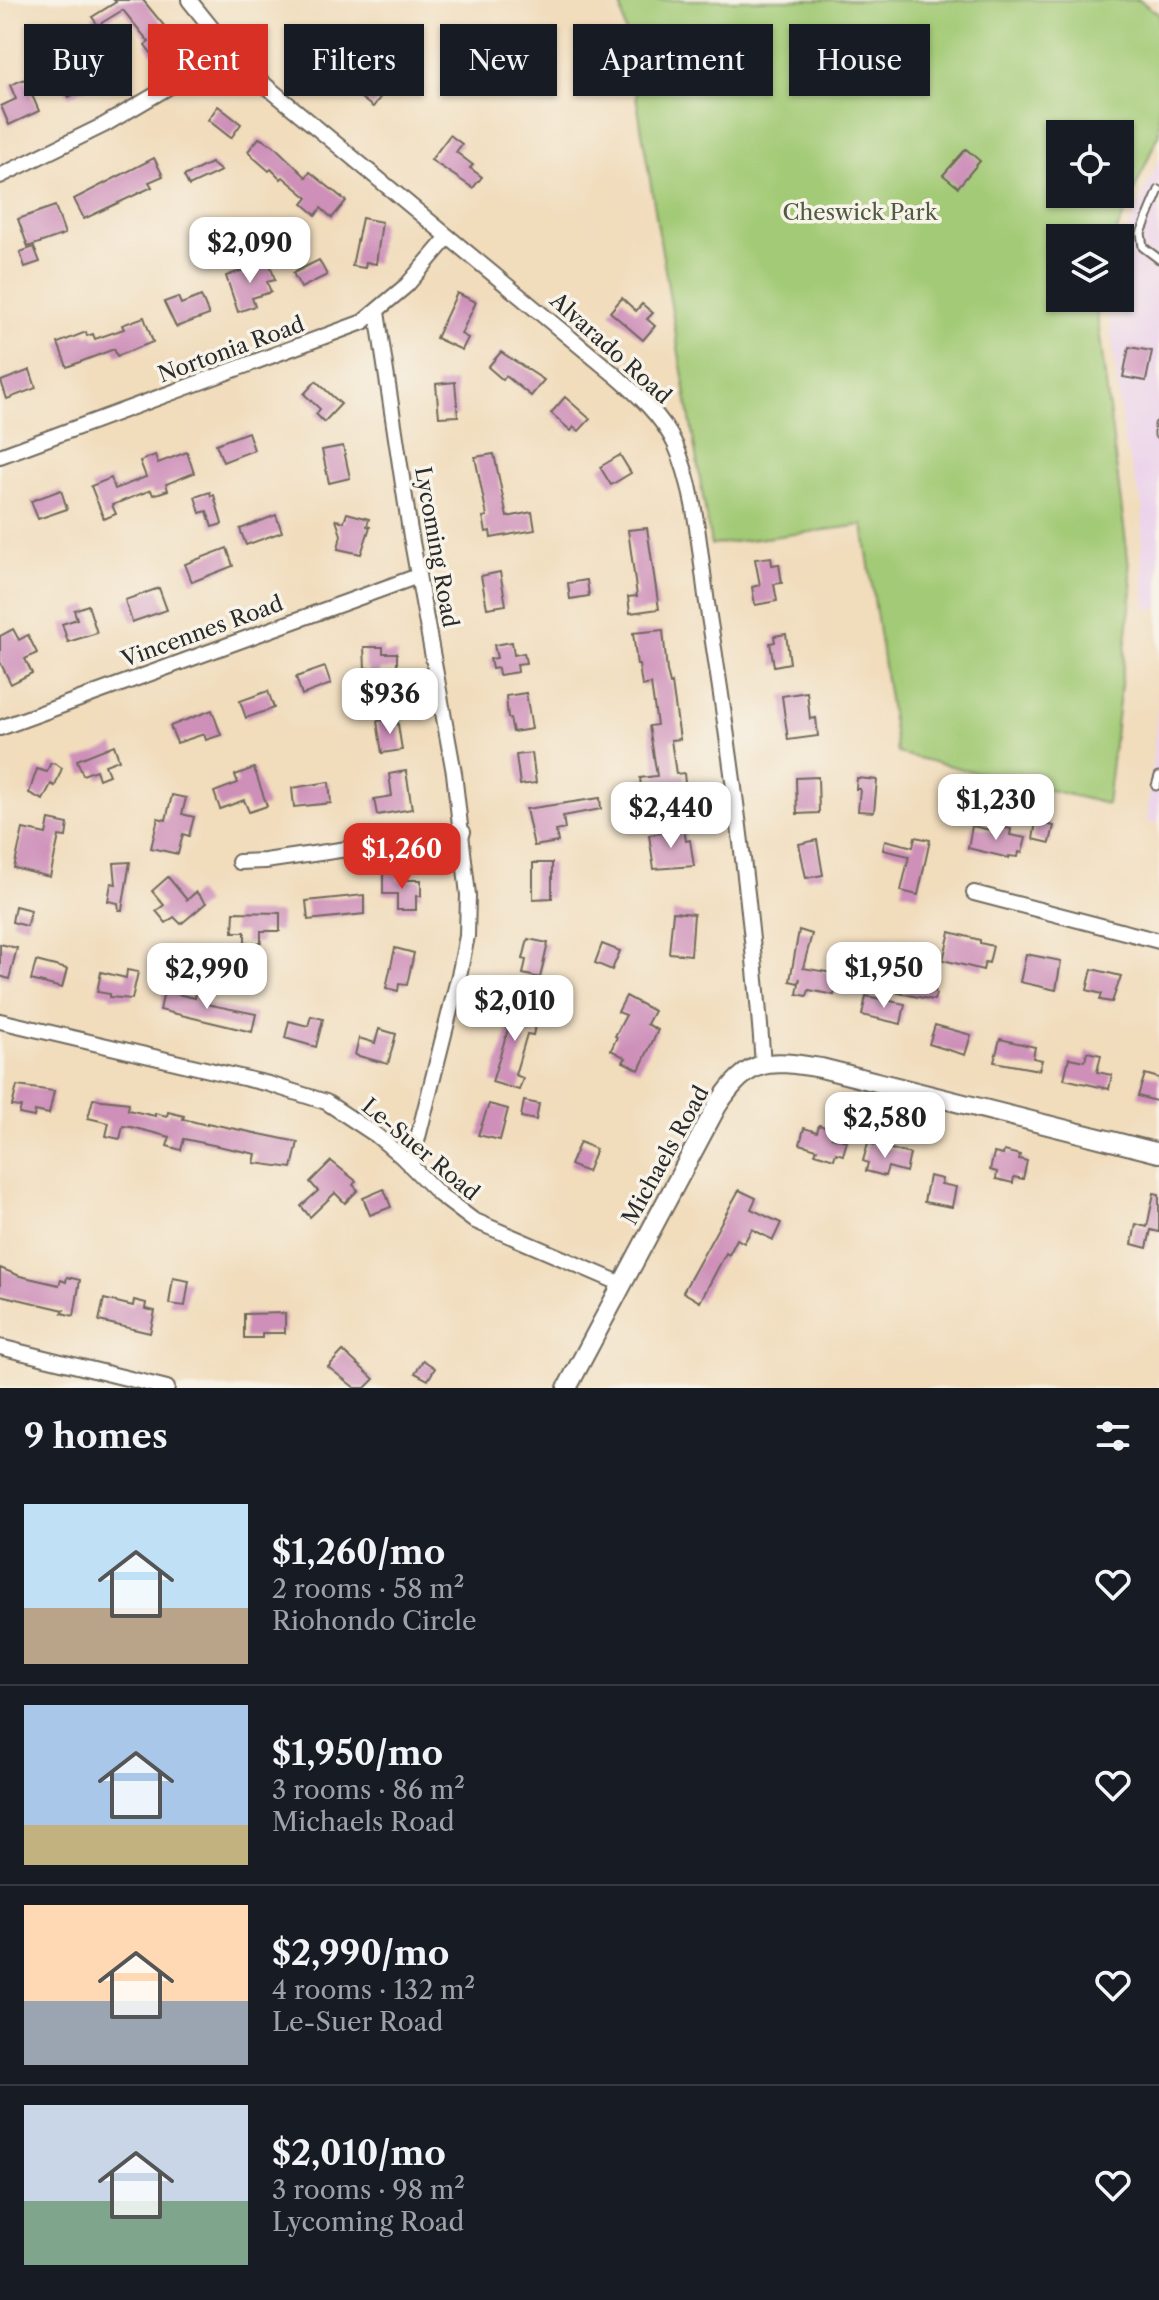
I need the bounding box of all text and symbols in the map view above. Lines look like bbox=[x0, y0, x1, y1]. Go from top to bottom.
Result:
chip: Buy bbox=[24, 24, 132, 96]
chip: Rent bbox=[148, 24, 268, 96]
chip: Filters bbox=[284, 24, 424, 96]
chip: New bbox=[440, 24, 557, 96]
chip: Apartment bbox=[573, 24, 773, 96]
chip: House bbox=[789, 24, 930, 96]
map controls bbox=[1046, 120, 1134, 312]
button: locate bbox=[1046, 120, 1134, 208]
park label: Cheswick Park bbox=[783, 199, 939, 226]
pin: $2,090 bbox=[185, 217, 315, 285]
button: layers bbox=[1046, 224, 1134, 312]
text: $2,090 bbox=[207, 227, 293, 259]
street label: Alvarado Road bbox=[544, 286, 677, 410]
street label: Nortonia Road bbox=[154, 310, 308, 388]
street label: Lycoming Road bbox=[409, 465, 464, 630]
street label: Vincennes Road bbox=[117, 590, 287, 674]
pin: $936 bbox=[343, 668, 437, 736]
text: $936 bbox=[360, 678, 420, 710]
pin: $1,230 bbox=[931, 774, 1061, 842]
pin: $2,440 bbox=[606, 782, 736, 850]
text: $1,230 bbox=[956, 784, 1036, 816]
text: $2,440 bbox=[629, 792, 713, 824]
pin: $1,260 bbox=[337, 823, 467, 891]
text: $1,260 bbox=[362, 833, 442, 865]
pin: $1,950 bbox=[819, 942, 949, 1010]
pin: $2,990 bbox=[142, 943, 272, 1011]
text: $1,950 bbox=[844, 952, 924, 984]
text: $2,990 bbox=[165, 953, 249, 985]
pin: $2,010 bbox=[450, 975, 580, 1043]
text: $2,010 bbox=[474, 985, 556, 1017]
street label: Michaels Road bbox=[616, 1081, 715, 1229]
street label: Le-Suer Road bbox=[356, 1092, 485, 1206]
pin: $2,580 bbox=[820, 1092, 950, 1160]
text: $2,580 bbox=[843, 1102, 927, 1134]
icon: filters bbox=[1091, 1414, 1135, 1458]
text: 9 homes bbox=[24, 1415, 168, 1457]
text: $1,260/mo bbox=[272, 1531, 445, 1573]
icon: home bbox=[88, 1536, 184, 1632]
icon: heart bbox=[1091, 1562, 1135, 1606]
text: 2 rooms · 58 m² bbox=[272, 1573, 464, 1605]
text: Riohondo Circle bbox=[272, 1605, 477, 1637]
text: $1,950/mo bbox=[272, 1732, 443, 1774]
icon: home bbox=[88, 1737, 184, 1833]
icon: heart bbox=[1091, 1763, 1135, 1807]
text: 3 rooms · 86 m² bbox=[272, 1774, 465, 1806]
text: Michaels Road bbox=[272, 1806, 455, 1838]
text: $2,990/mo bbox=[272, 1932, 449, 1974]
icon: home bbox=[88, 1937, 184, 2033]
icon: heart bbox=[1091, 1963, 1135, 2007]
text: 4 rooms · 132 m² bbox=[272, 1974, 475, 2006]
text: Le-Suer Road bbox=[272, 2006, 443, 2038]
text: $2,010/mo bbox=[272, 2132, 446, 2174]
icon: home bbox=[88, 2137, 184, 2233]
icon: heart bbox=[1091, 2163, 1135, 2207]
text: 3 rooms · 98 m² bbox=[272, 2174, 465, 2206]
text: Lycoming Road bbox=[272, 2206, 464, 2238]

